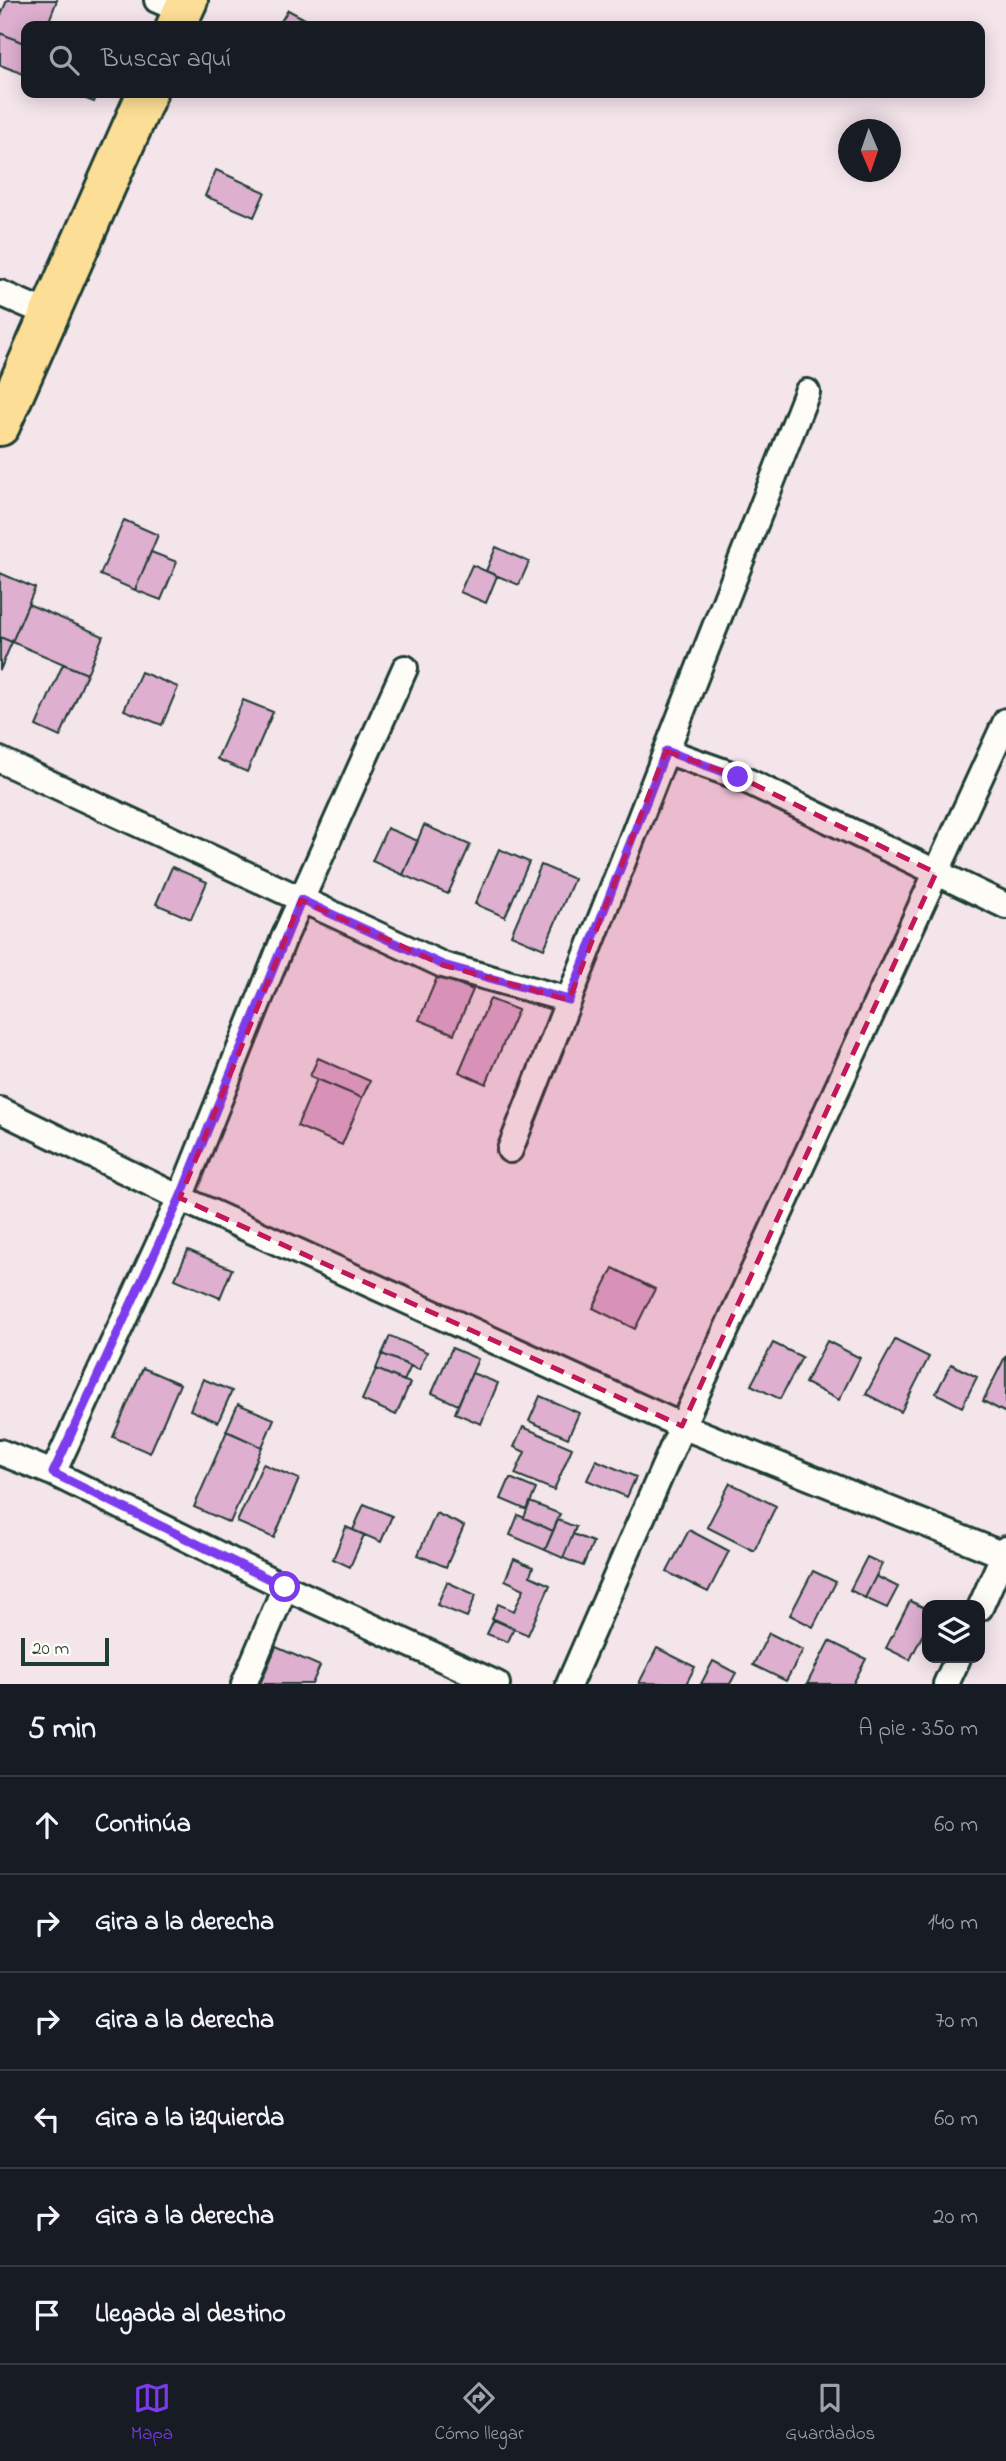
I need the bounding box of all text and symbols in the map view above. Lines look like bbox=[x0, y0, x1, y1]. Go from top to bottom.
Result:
search box bbox=[21, 21, 985, 98]
icon: search bbox=[45, 41, 83, 79]
text: Buscar aquí bbox=[101, 41, 231, 79]
north arrow bbox=[838, 119, 901, 182]
route end bbox=[722, 761, 753, 792]
route start bbox=[269, 1571, 300, 1602]
map controls bbox=[922, 1600, 985, 1663]
button: layers bbox=[922, 1600, 985, 1663]
scale bar bbox=[21, 1635, 108, 1667]
text: 20 m bbox=[32, 1636, 69, 1663]
text: 5 min bbox=[28, 1708, 96, 1752]
text: A pie · 350 m bbox=[859, 1713, 978, 1746]
icon: ahead bbox=[28, 1806, 66, 1844]
text: Continúa bbox=[95, 1806, 191, 1844]
text: 60 m bbox=[934, 1809, 978, 1842]
icon: right bbox=[28, 1904, 66, 1942]
text: Gira a la derecha bbox=[95, 1904, 274, 1942]
text: 140 m bbox=[928, 1907, 978, 1940]
icon: right bbox=[28, 2002, 66, 2040]
text: Gira a la derecha bbox=[95, 2002, 274, 2040]
text: 70 m bbox=[935, 2005, 978, 2038]
icon: left bbox=[28, 2100, 66, 2138]
text: Gira a la izquierda bbox=[95, 2100, 284, 2138]
text: 60 m bbox=[934, 2103, 978, 2136]
icon: right bbox=[28, 2198, 66, 2236]
text: Gira a la derecha bbox=[95, 2198, 274, 2236]
text: 20 m bbox=[933, 2201, 978, 2234]
icon: arrive bbox=[28, 2296, 66, 2334]
text: Llegada al destino bbox=[95, 2296, 286, 2334]
tab: Mapa bbox=[131, 2379, 173, 2448]
tab: Cómo llegar bbox=[435, 2379, 524, 2448]
tab: Guardados bbox=[785, 2379, 875, 2448]

